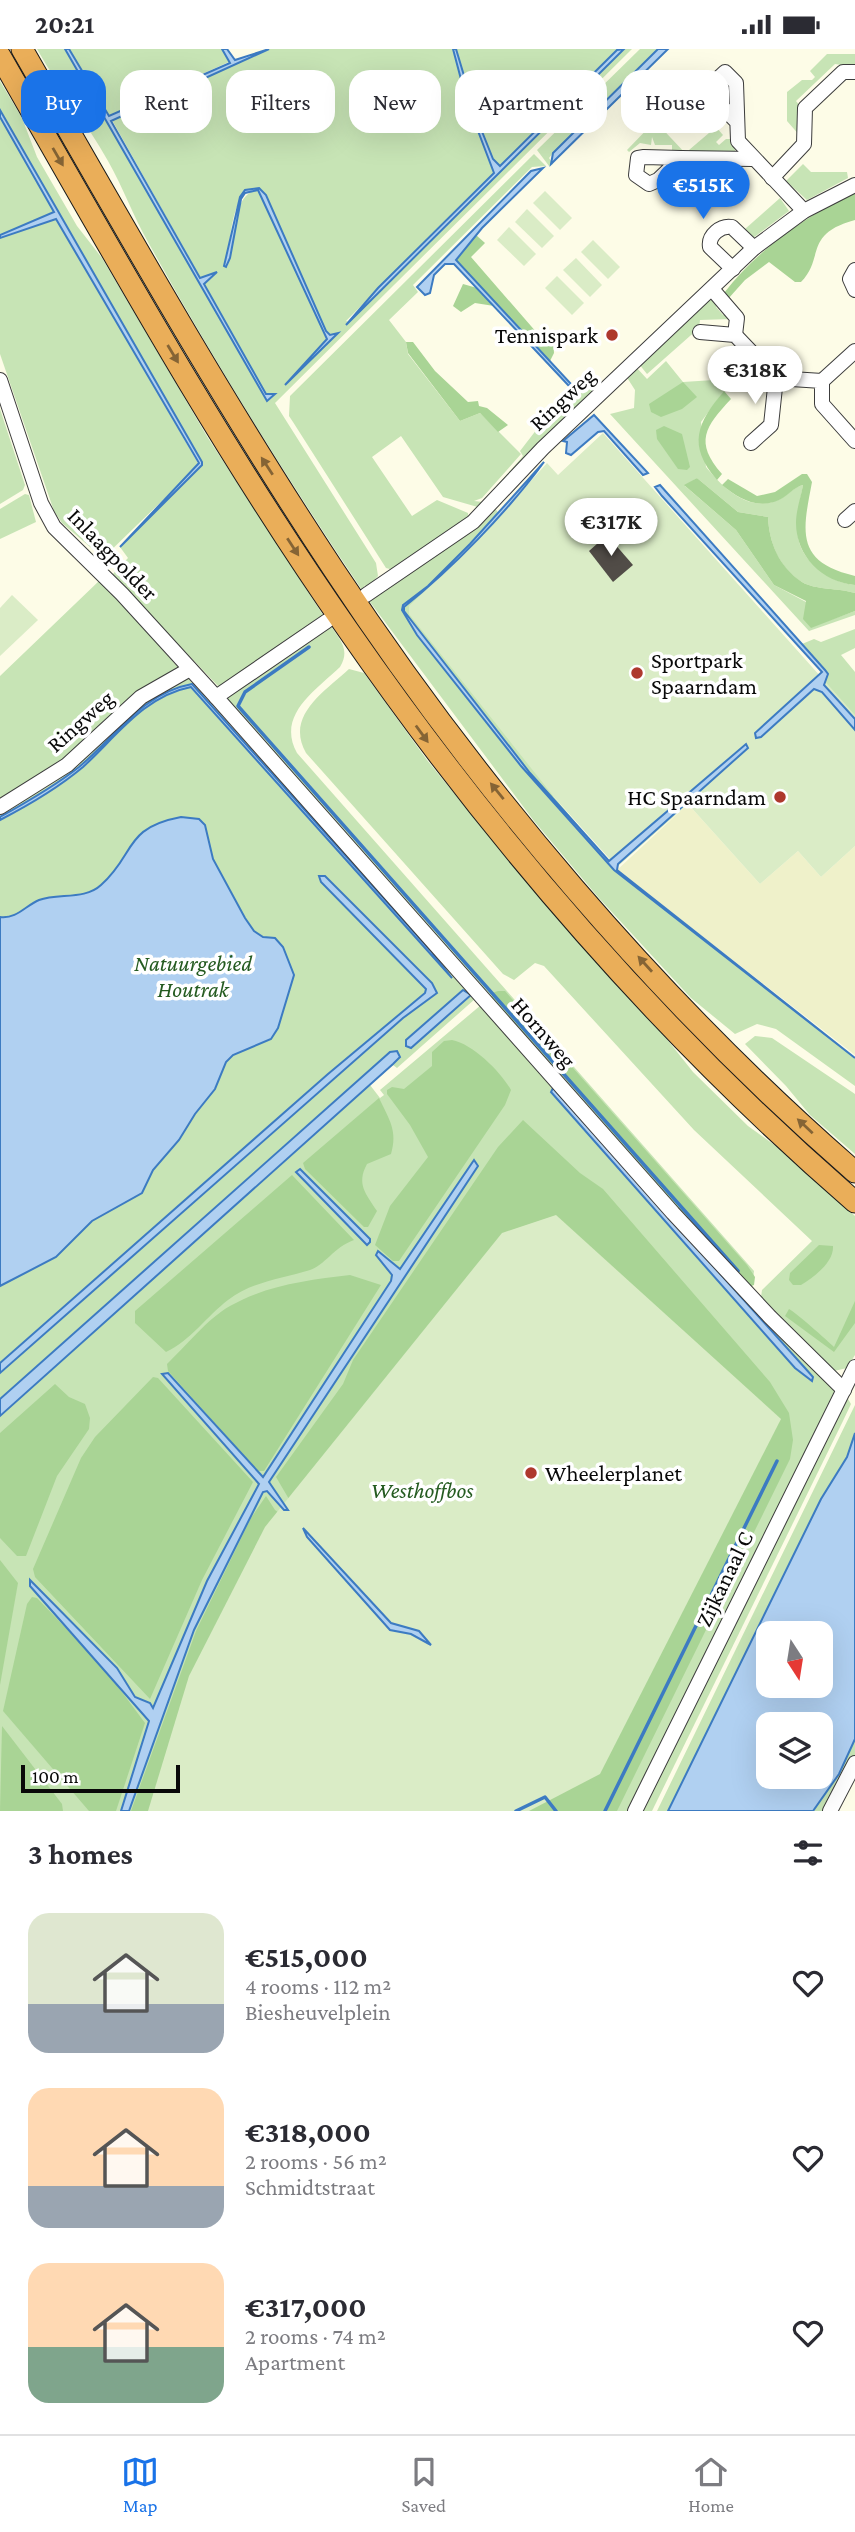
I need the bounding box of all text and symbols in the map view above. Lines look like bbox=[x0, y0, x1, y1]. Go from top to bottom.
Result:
text: 20:21 bbox=[35, 10, 94, 39]
chip: Buy bbox=[21, 70, 106, 133]
chip: Rent bbox=[120, 70, 212, 133]
chip: Filters bbox=[226, 70, 335, 133]
chip: New bbox=[349, 70, 441, 133]
chip: Apartment bbox=[455, 70, 607, 133]
chip: House bbox=[621, 70, 729, 133]
one-way arrow bbox=[52, 148, 65, 167]
pin: €515K bbox=[654, 162, 752, 221]
text: €515K bbox=[673, 171, 733, 197]
place label: Tennispark bbox=[495, 322, 598, 348]
marker: Tennispark bbox=[604, 327, 620, 343]
one-way arrow bbox=[166, 345, 179, 364]
pin: €318K bbox=[706, 347, 804, 406]
text: €318K bbox=[723, 356, 787, 382]
street label: Ringweg bbox=[524, 362, 600, 436]
one-way arrow bbox=[261, 456, 274, 475]
pin: €317K bbox=[562, 498, 660, 558]
street label: Inlaagpolder bbox=[63, 503, 163, 605]
text: €317K bbox=[581, 508, 641, 534]
one-way arrow bbox=[286, 538, 299, 557]
place label: Sportpark Spaarndam bbox=[651, 647, 757, 699]
marker: Sportpark Spaarndam bbox=[629, 665, 645, 681]
street label: Ringweg bbox=[42, 685, 118, 757]
one-way arrow bbox=[415, 725, 429, 743]
one-way arrow bbox=[489, 783, 504, 801]
place label: HC Spaarndam bbox=[627, 784, 766, 810]
marker: HC Spaarndam bbox=[772, 789, 788, 805]
park label: Natuurgebied Houtrak bbox=[134, 950, 253, 1002]
one-way arrow bbox=[637, 956, 653, 973]
street label: Hornweg bbox=[506, 991, 582, 1073]
one-way arrow bbox=[797, 1118, 814, 1134]
place label: Wheelerplanet bbox=[545, 1460, 682, 1486]
marker: Wheelerplanet bbox=[523, 1465, 539, 1481]
park label: Westhoffbos bbox=[371, 1477, 474, 1503]
street label: Zijkanaal C bbox=[690, 1527, 758, 1631]
north arrow bbox=[756, 1621, 833, 1697]
map controls bbox=[756, 1621, 833, 1789]
button: layers bbox=[756, 1712, 833, 1789]
scale bar bbox=[21, 1762, 180, 1794]
text: 100 m bbox=[32, 1766, 79, 1787]
icon: filters bbox=[789, 1834, 827, 1872]
text: 3 homes bbox=[28, 1837, 133, 1870]
text: €515,000 bbox=[245, 1940, 368, 1973]
icon: home bbox=[84, 1941, 168, 2025]
icon: heart bbox=[789, 1964, 827, 2002]
text: 4 rooms · 112 m² bbox=[245, 1973, 391, 1999]
text: Biesheuvelplein bbox=[245, 1999, 391, 2025]
text: €318,000 bbox=[245, 2115, 371, 2148]
icon: home bbox=[84, 2116, 168, 2200]
icon: heart bbox=[789, 2139, 827, 2177]
text: 2 rooms · 56 m² bbox=[245, 2148, 387, 2174]
text: Schmidtstraat bbox=[245, 2174, 375, 2200]
text: €317,000 bbox=[245, 2290, 366, 2323]
icon: home bbox=[84, 2291, 168, 2375]
icon: heart bbox=[789, 2314, 827, 2352]
text: 2 rooms · 74 m² bbox=[245, 2323, 386, 2349]
text: Apartment bbox=[245, 2349, 345, 2375]
tab: Map bbox=[121, 2453, 159, 2516]
tab: Saved bbox=[401, 2453, 446, 2516]
tab: Home bbox=[688, 2453, 734, 2516]

